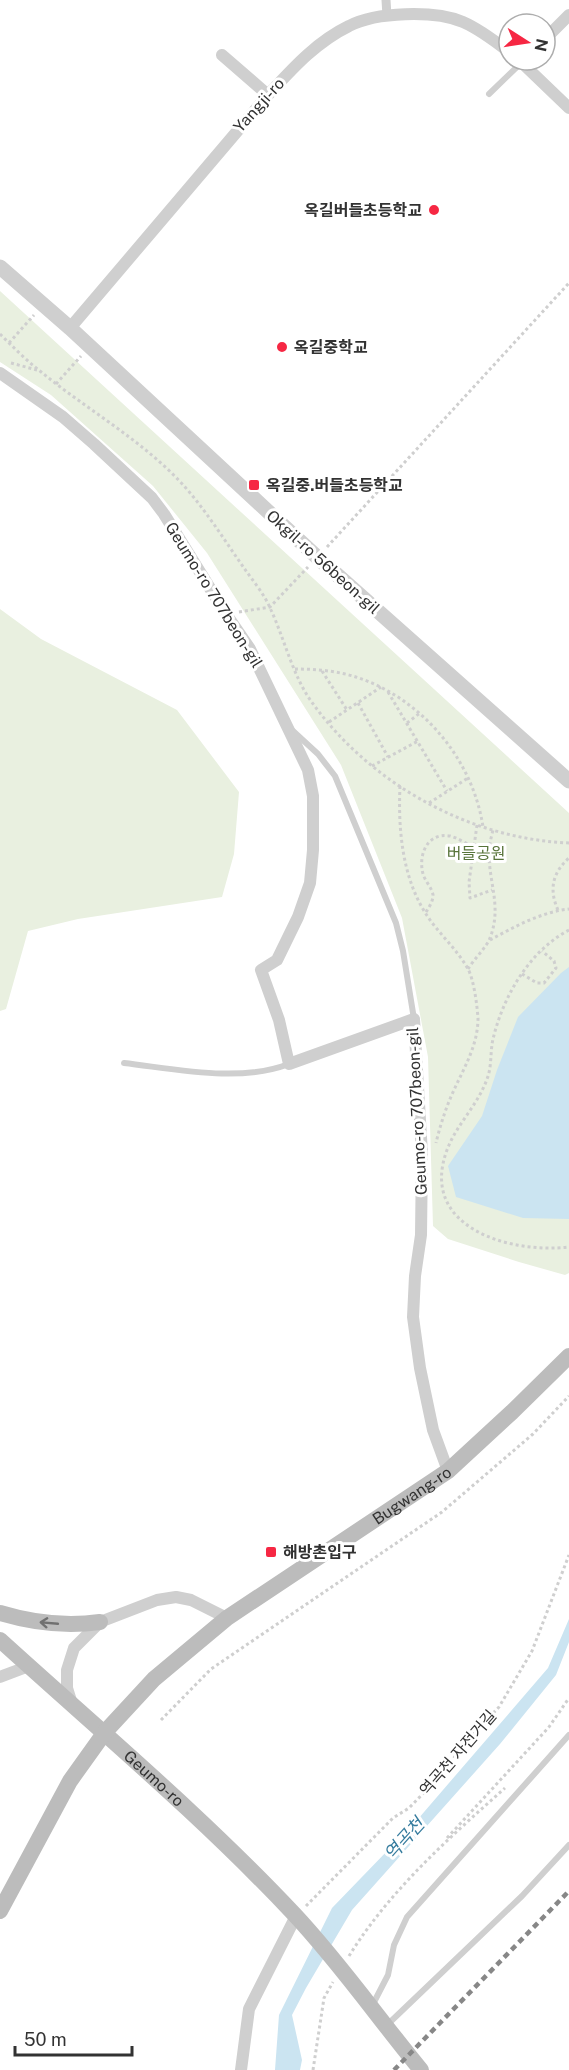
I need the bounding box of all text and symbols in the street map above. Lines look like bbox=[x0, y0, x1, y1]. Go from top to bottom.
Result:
north arrow bbox=[497, 12, 557, 72]
text: N bbox=[531, 37, 552, 53]
street label: Yangji-ro bbox=[230, 74, 288, 136]
place label: 옥길버들초등학교 bbox=[304, 201, 422, 220]
marker: 옥길버들초등학교 bbox=[427, 203, 441, 217]
place label: 옥길중학교 bbox=[294, 338, 368, 357]
marker: 옥길중학교 bbox=[275, 340, 289, 354]
place label: 옥길중.버들초등학교 bbox=[266, 476, 403, 495]
marker: 옥길중.버들초등학교 bbox=[247, 478, 261, 492]
street label: Okgil-ro 56beon-gil bbox=[262, 506, 384, 618]
street label: Geumo-ro 707beon-gil bbox=[161, 519, 267, 671]
park label: 버들공원 bbox=[447, 844, 505, 863]
street label: Geumo-ro 707beon-gil bbox=[403, 1026, 431, 1195]
street label: Bugwang-ro bbox=[369, 1462, 455, 1528]
place label: 해방촌입구 bbox=[283, 1543, 357, 1562]
marker: 해방촌입구 bbox=[264, 1545, 278, 1559]
one-way arrow bbox=[40, 1617, 60, 1628]
street label: 역곡천 자전거길 bbox=[416, 1706, 500, 1800]
street label: Geumo-ro bbox=[120, 1746, 188, 1810]
water label: 역곡천 bbox=[380, 1812, 430, 1864]
scale bar bbox=[15, 2019, 132, 2057]
text: 50 m bbox=[24, 2029, 67, 2050]

